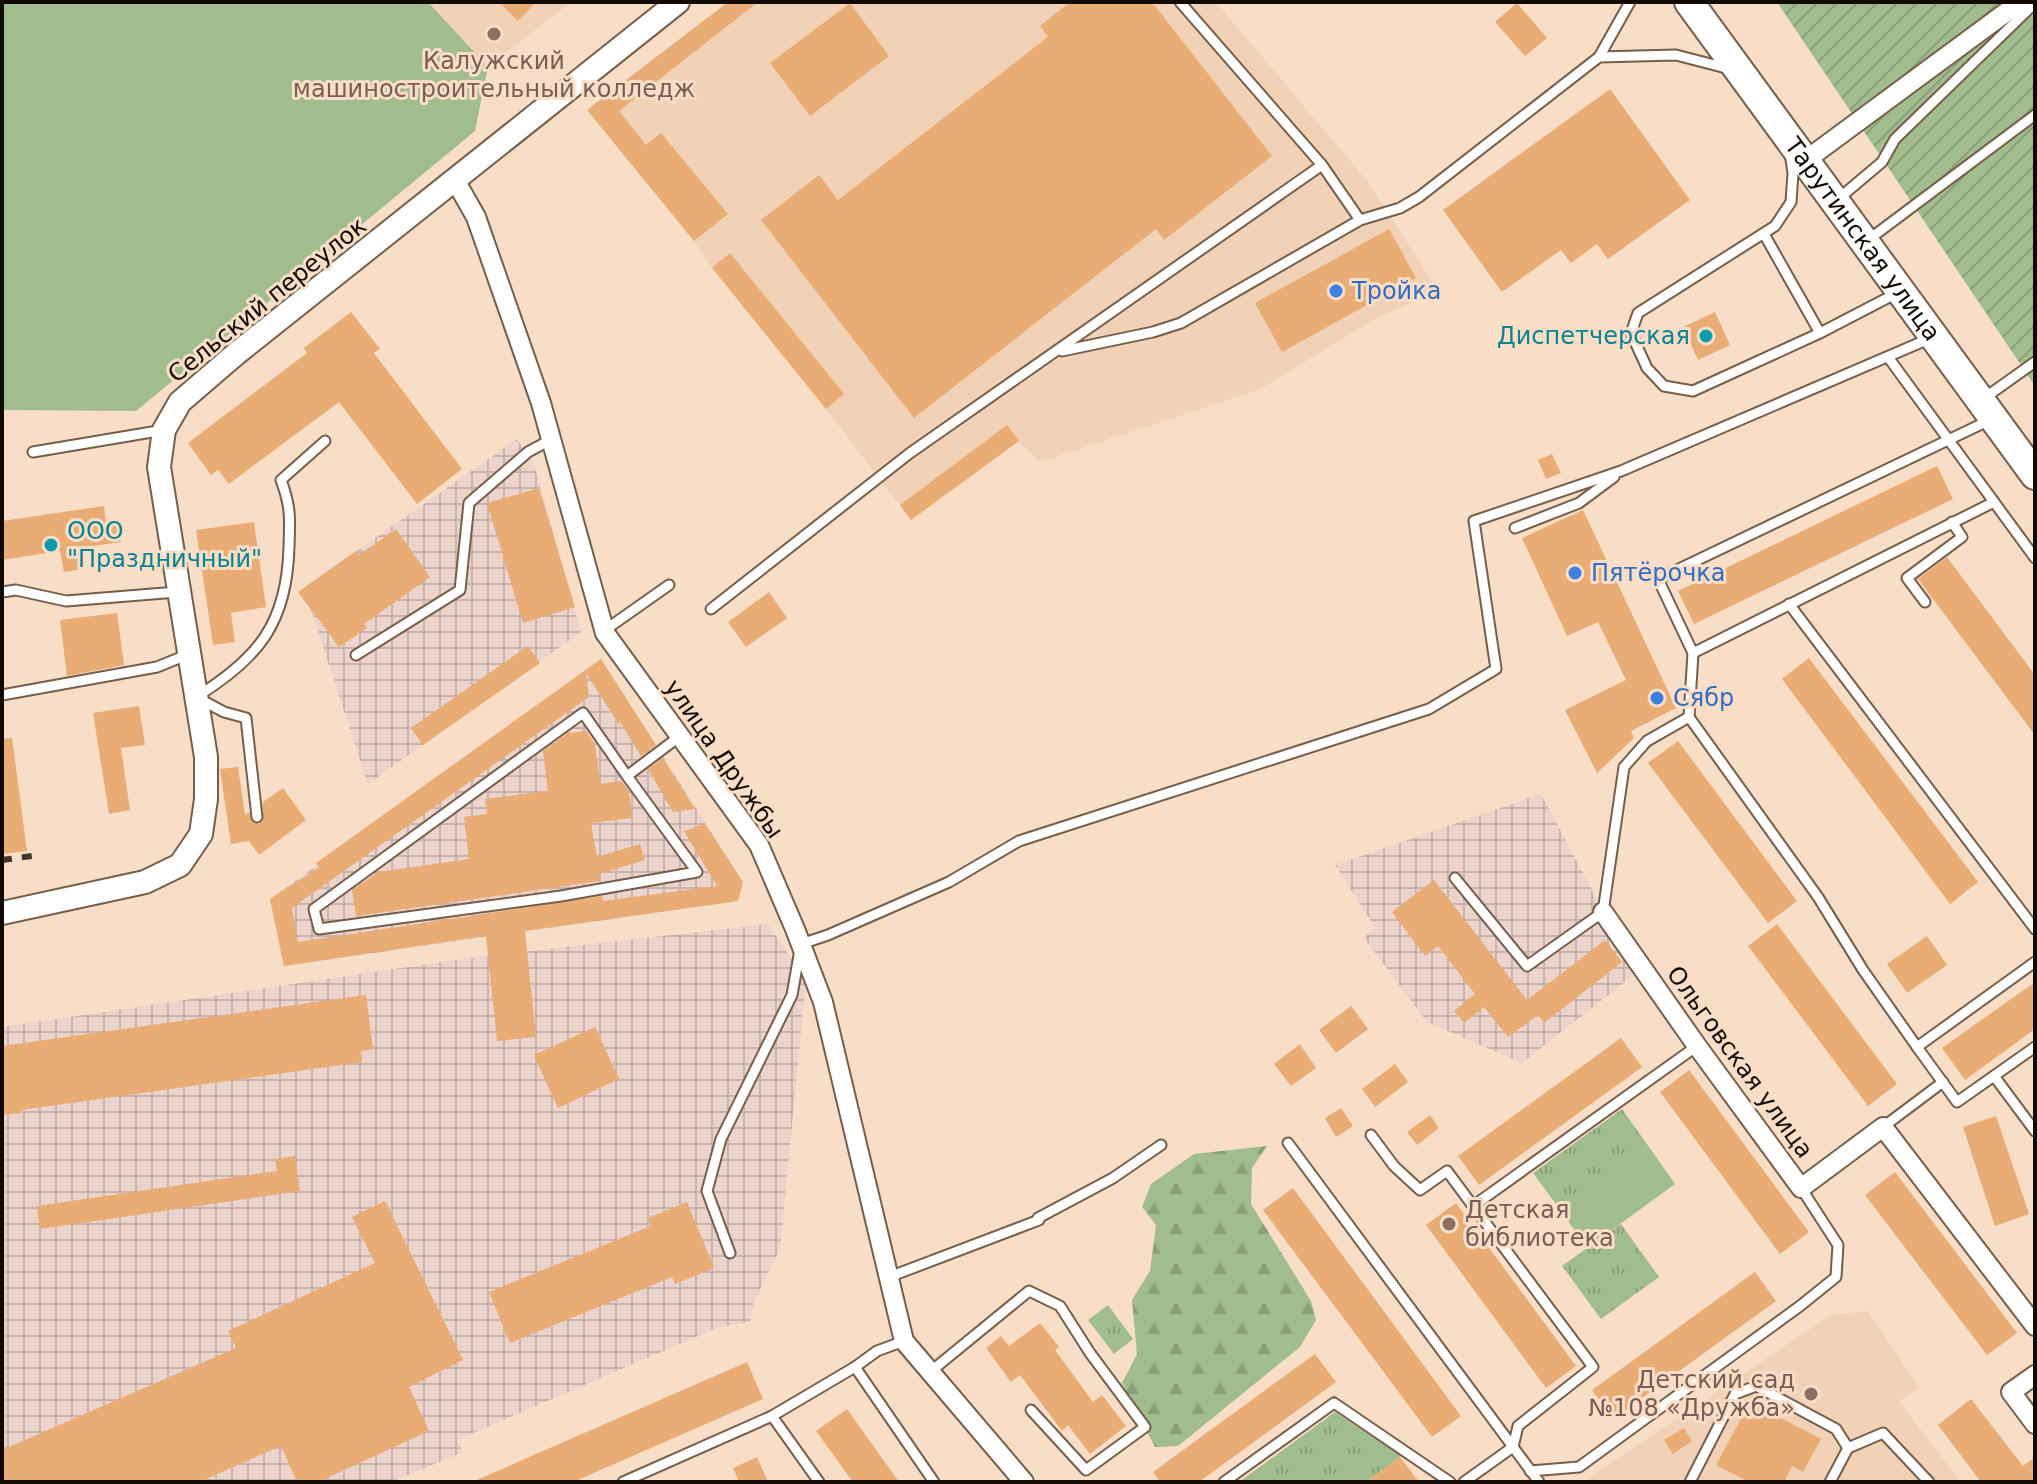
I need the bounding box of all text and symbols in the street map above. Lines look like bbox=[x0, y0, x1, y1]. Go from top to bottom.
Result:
marker: Калужский машиностроительный колледж bbox=[485, 25, 503, 43]
place label: Калужский машиностроительный колледж bbox=[293, 47, 695, 103]
street label: Тарутинская улица bbox=[1778, 131, 1946, 346]
street label: Сельский переулок bbox=[162, 211, 372, 389]
place label: Тройка bbox=[1351, 277, 1441, 305]
marker: Тройка bbox=[1327, 282, 1345, 300]
place label: Диспетчерская bbox=[1497, 322, 1690, 350]
marker: Диспетчерская bbox=[1697, 327, 1715, 345]
place label: ООО "Праздничный" bbox=[67, 517, 262, 573]
marker: ООО "Праздничный" bbox=[42, 536, 60, 554]
place label: Пятёрочка bbox=[1591, 559, 1726, 587]
marker: Пятёрочка bbox=[1566, 564, 1584, 582]
street label: улица Дружбы bbox=[659, 674, 789, 844]
place label: Сябр bbox=[1673, 684, 1734, 712]
marker: Сябр bbox=[1648, 689, 1666, 707]
street label: Ольговская улица bbox=[1661, 961, 1819, 1163]
place label: Детская библиотека bbox=[1465, 1196, 1614, 1252]
marker: Детская библиотека bbox=[1440, 1215, 1458, 1233]
place label: Детский сад №108 «Дружба» bbox=[1588, 1366, 1795, 1422]
marker: Детский сад №108 «Дружба» bbox=[1802, 1385, 1820, 1403]

